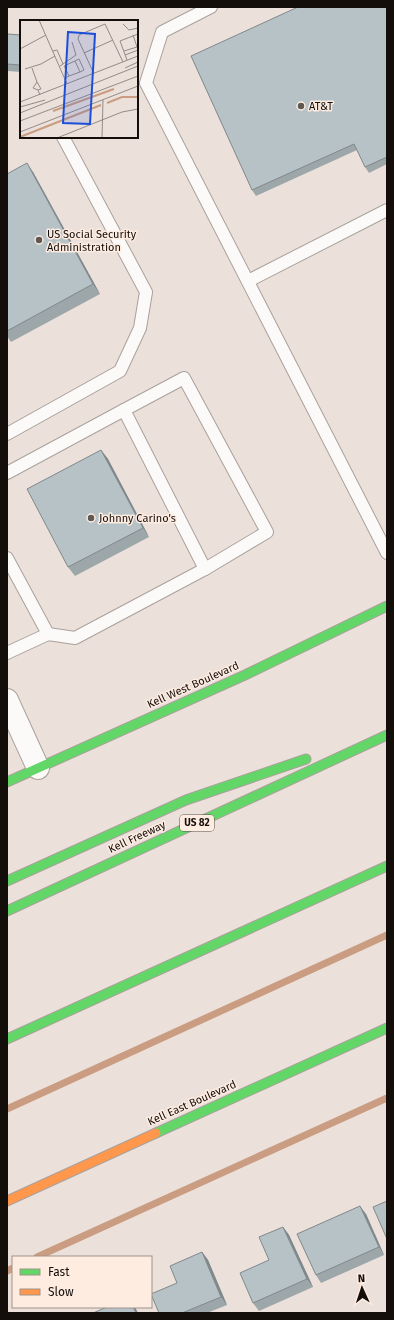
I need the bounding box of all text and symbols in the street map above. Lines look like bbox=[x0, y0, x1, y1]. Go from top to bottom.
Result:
inset map bbox=[20, 20, 138, 138]
place label: AT&T bbox=[309, 100, 333, 113]
marker: AT&T bbox=[296, 101, 306, 111]
place label: US Social Security Administration bbox=[47, 228, 137, 254]
marker: US Social Security Administration bbox=[34, 235, 44, 245]
place label: Johnny Carino's bbox=[99, 512, 176, 525]
marker: Johnny Carino's bbox=[86, 513, 96, 523]
street label: Kell West Boulevard bbox=[145, 659, 241, 711]
road number: US 82 bbox=[180, 815, 214, 831]
street label: Kell Freeway bbox=[106, 818, 168, 856]
street label: Kell East Boulevard bbox=[146, 1078, 238, 1128]
legend bbox=[12, 1256, 152, 1308]
text: Fast bbox=[48, 1265, 70, 1279]
north arrow bbox=[342, 1268, 382, 1308]
text: N bbox=[358, 1272, 365, 1285]
text: Slow bbox=[48, 1285, 74, 1299]

